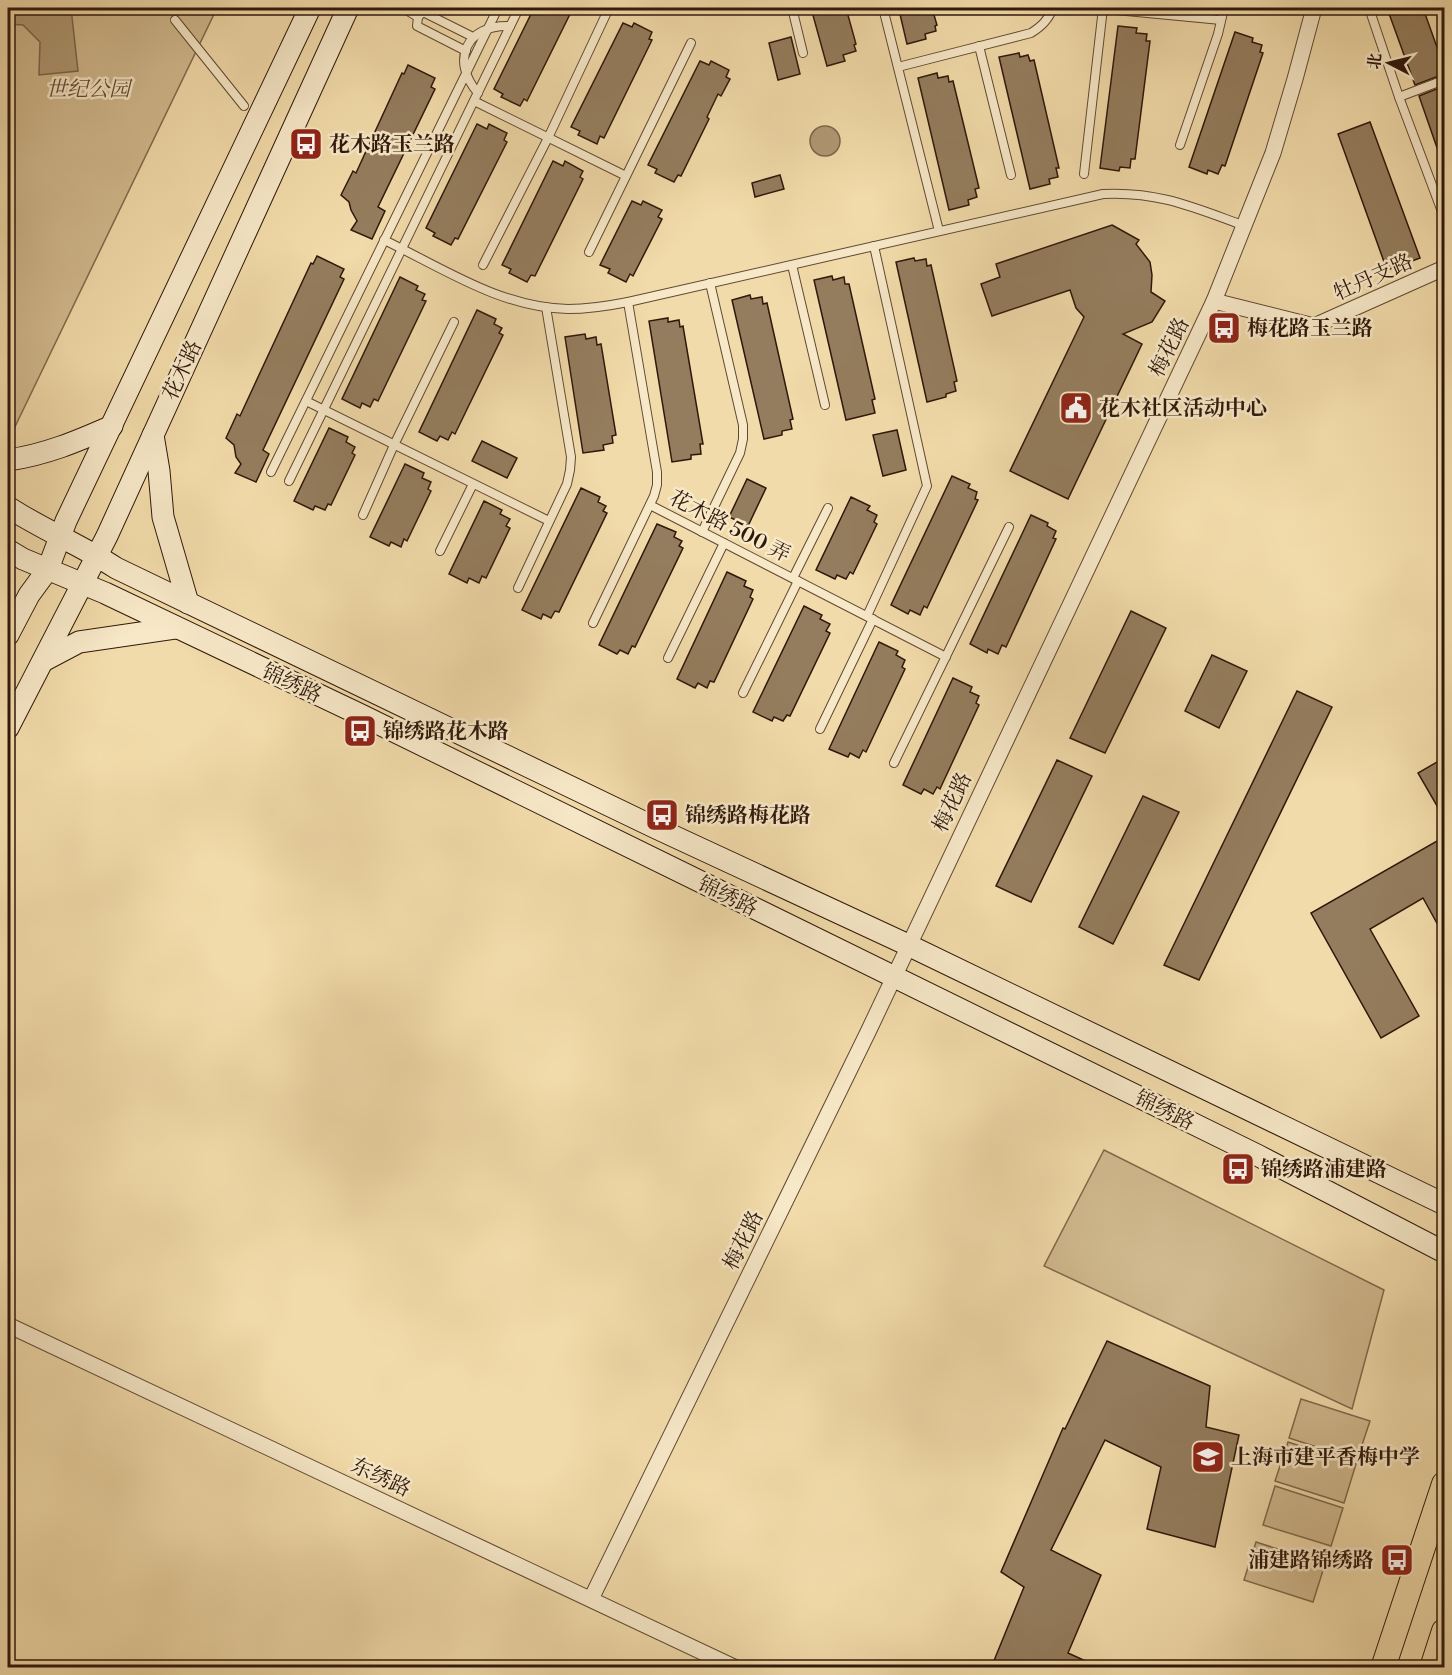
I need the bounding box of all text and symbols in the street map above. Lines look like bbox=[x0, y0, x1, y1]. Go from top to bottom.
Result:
north arrow bbox=[1359, 33, 1419, 93]
text: 北 bbox=[1364, 52, 1386, 70]
park label: 世纪公园 bbox=[46, 77, 133, 103]
bus stop icon: 花木路玉兰路 bbox=[288, 126, 324, 162]
place label: 花木路玉兰路 bbox=[329, 132, 455, 158]
street label: 牡丹支路 bbox=[1330, 249, 1417, 307]
bus stop icon: 梅花路玉兰路 bbox=[1206, 310, 1242, 346]
street label: 梅花路 bbox=[1144, 313, 1195, 381]
place label: 梅花路玉兰路 bbox=[1247, 316, 1373, 342]
street label: 花木路 bbox=[158, 336, 208, 404]
public building icon: 花木社区活动中心 bbox=[1058, 390, 1094, 426]
place label: 花木社区活动中心 bbox=[1099, 396, 1267, 422]
street label: 花木路 500 弄 bbox=[665, 485, 794, 568]
street label: 锦绣路 bbox=[258, 659, 326, 709]
bus stop icon: 锦绣路花木路 bbox=[342, 713, 378, 749]
place label: 锦绣路花木路 bbox=[383, 719, 509, 745]
street label: 梅花路 bbox=[928, 768, 978, 836]
bus stop icon: 锦绣路梅花路 bbox=[644, 797, 680, 833]
place label: 锦绣路梅花路 bbox=[685, 803, 811, 829]
street label: 锦绣路 bbox=[694, 871, 762, 922]
street label: 锦绣路 bbox=[1131, 1085, 1199, 1136]
bus stop icon: 锦绣路浦建路 bbox=[1220, 1151, 1256, 1187]
place label: 锦绣路浦建路 bbox=[1261, 1157, 1387, 1183]
street label: 梅花路 bbox=[718, 1206, 769, 1274]
school or university icon: 上海市建平香梅中学 bbox=[1190, 1439, 1226, 1475]
place label: 上海市建平香梅中学 bbox=[1231, 1445, 1420, 1471]
street label: 东绣路 bbox=[347, 1453, 415, 1503]
bus stop icon: 浦建路锦绣路 bbox=[1379, 1542, 1415, 1578]
place label: 浦建路锦绣路 bbox=[1248, 1548, 1374, 1574]

